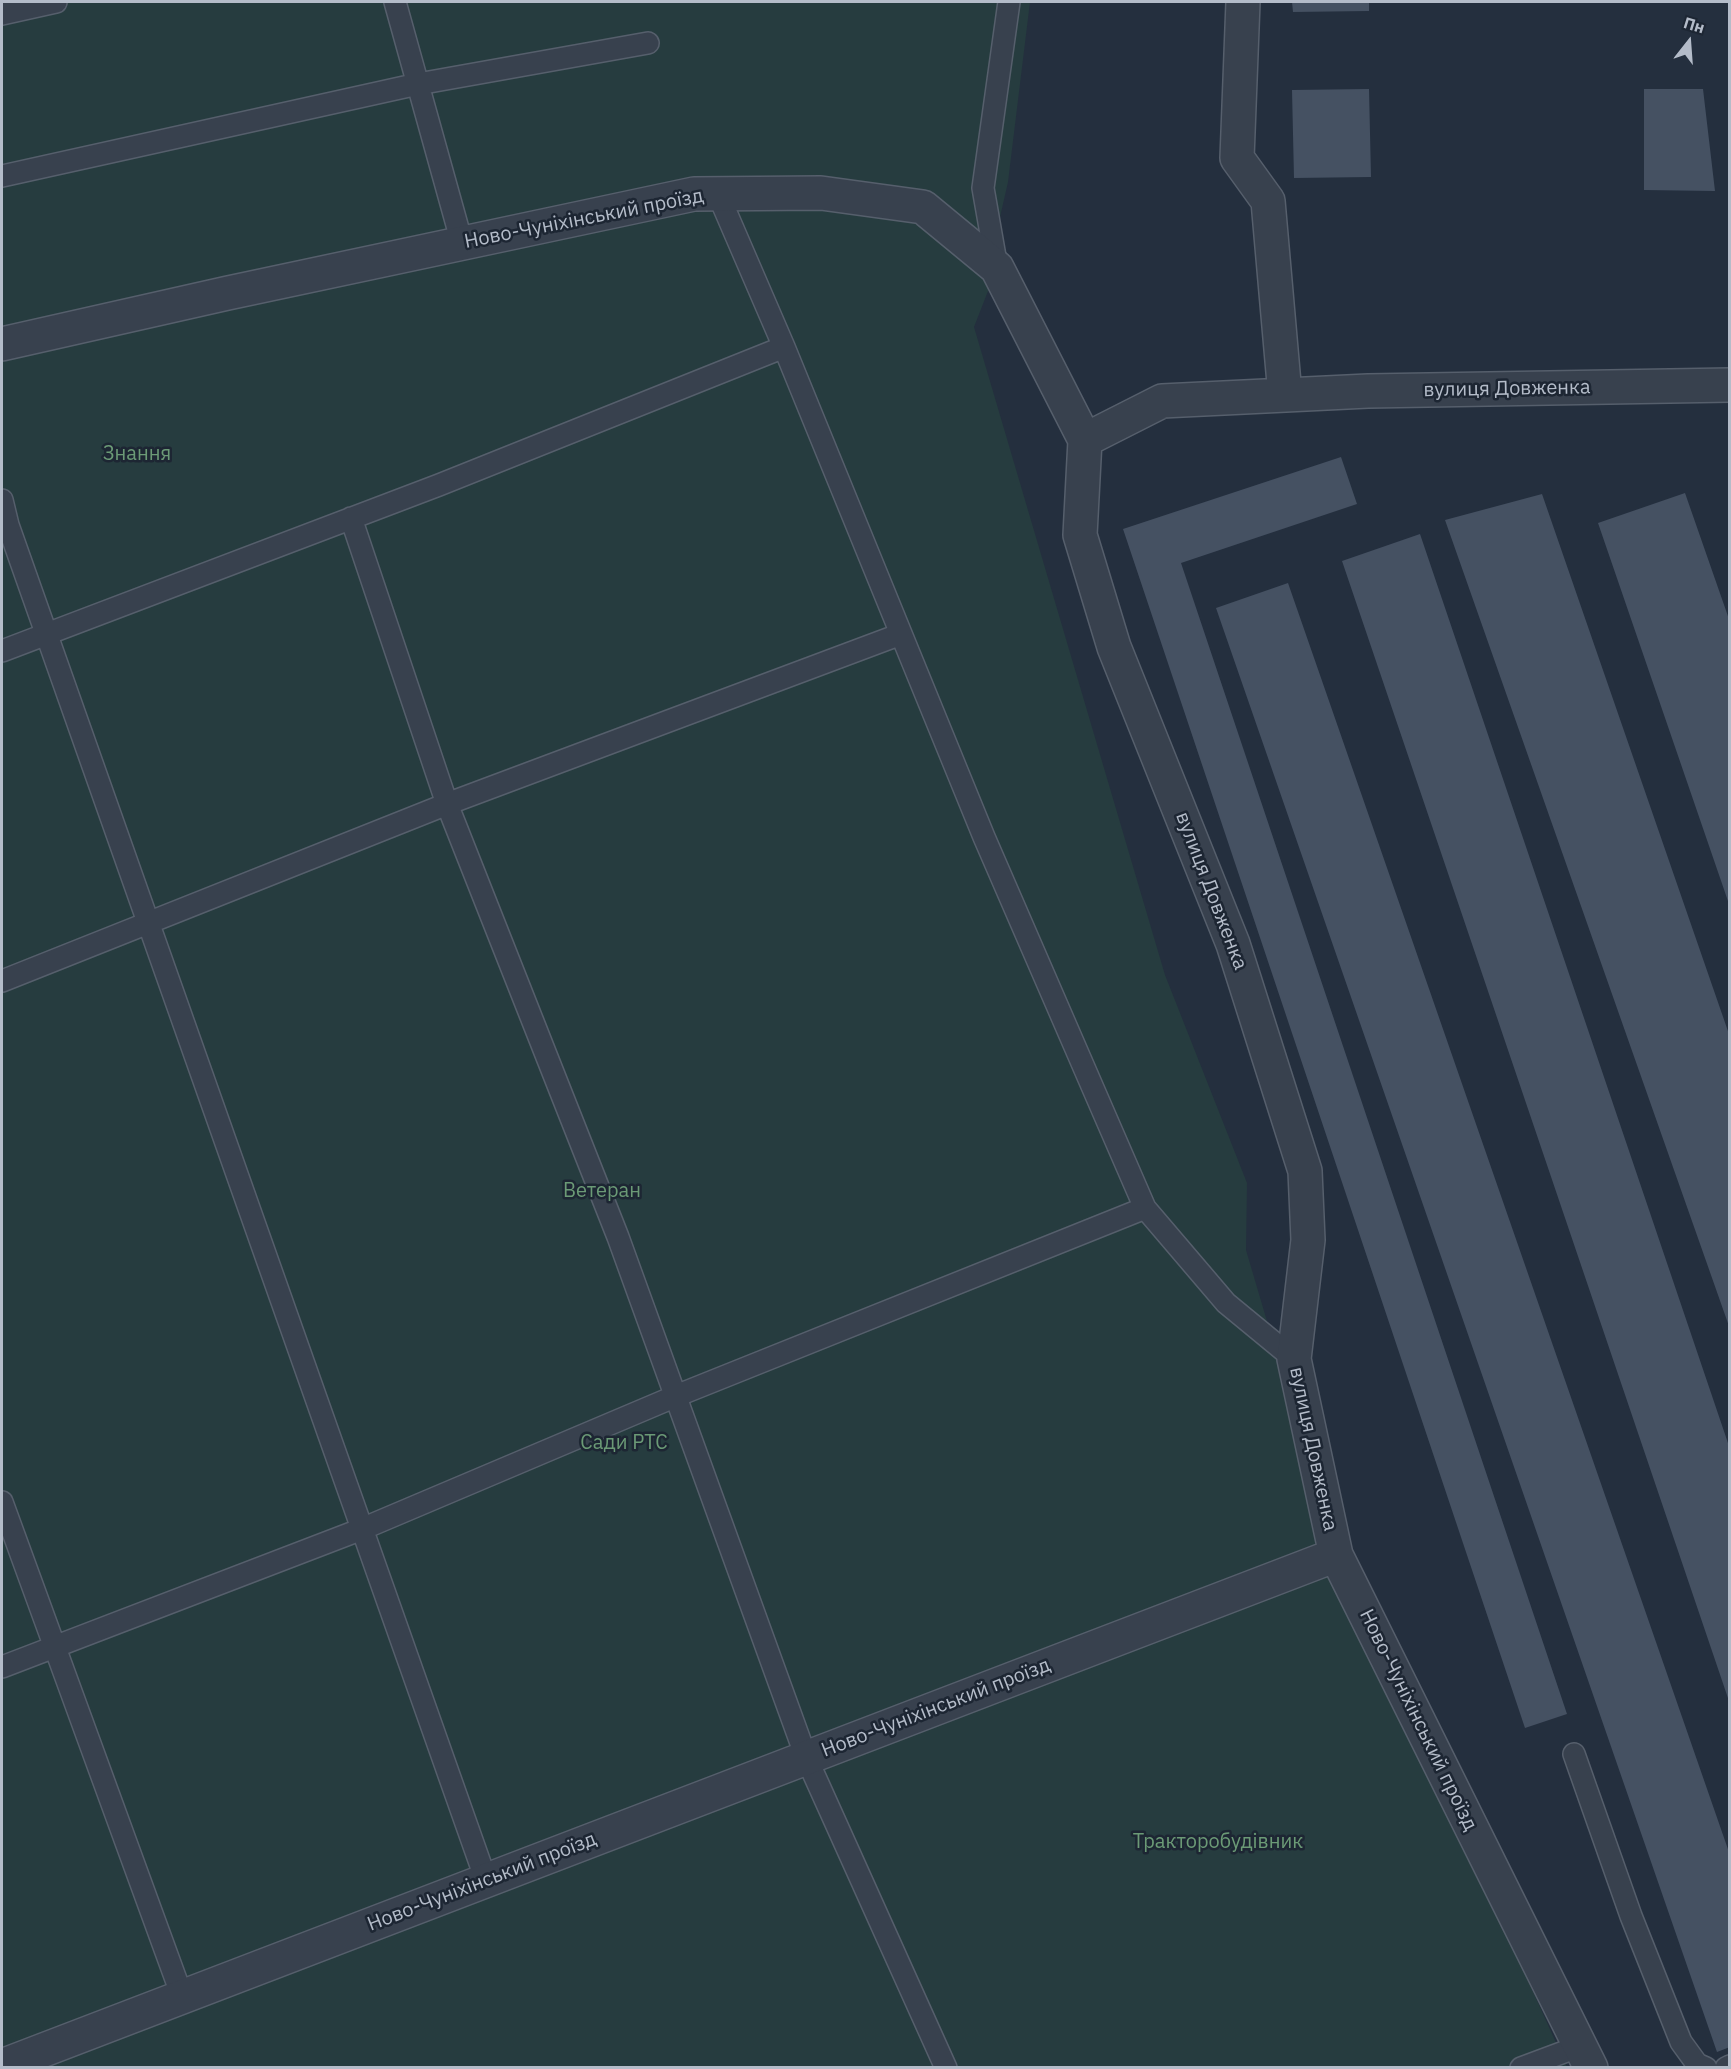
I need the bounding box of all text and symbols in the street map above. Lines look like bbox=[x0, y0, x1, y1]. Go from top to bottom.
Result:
north arrow bbox=[1659, 12, 1719, 72]
text: Пн bbox=[1681, 12, 1707, 37]
street label: Ново-Чуніхінський проїзд bbox=[462, 184, 706, 254]
street label: вулиця Довженка bbox=[1423, 376, 1591, 402]
park label: Знання bbox=[103, 442, 171, 466]
street label: вулиця Довженка bbox=[1170, 809, 1252, 973]
park label: Ветеран bbox=[563, 1179, 641, 1203]
street label: вулиця Довженка bbox=[1284, 1365, 1342, 1533]
park label: Сади РТС bbox=[580, 1431, 668, 1455]
street label: Ново-Чуніхінський проїзд bbox=[1354, 1605, 1482, 1835]
street label: Ново-Чуніхінський проїзд bbox=[818, 1653, 1054, 1763]
street label: Ново-Чуніхінський проїзд bbox=[364, 1827, 600, 1937]
park label: Тракторобудівник bbox=[1133, 1830, 1303, 1854]

